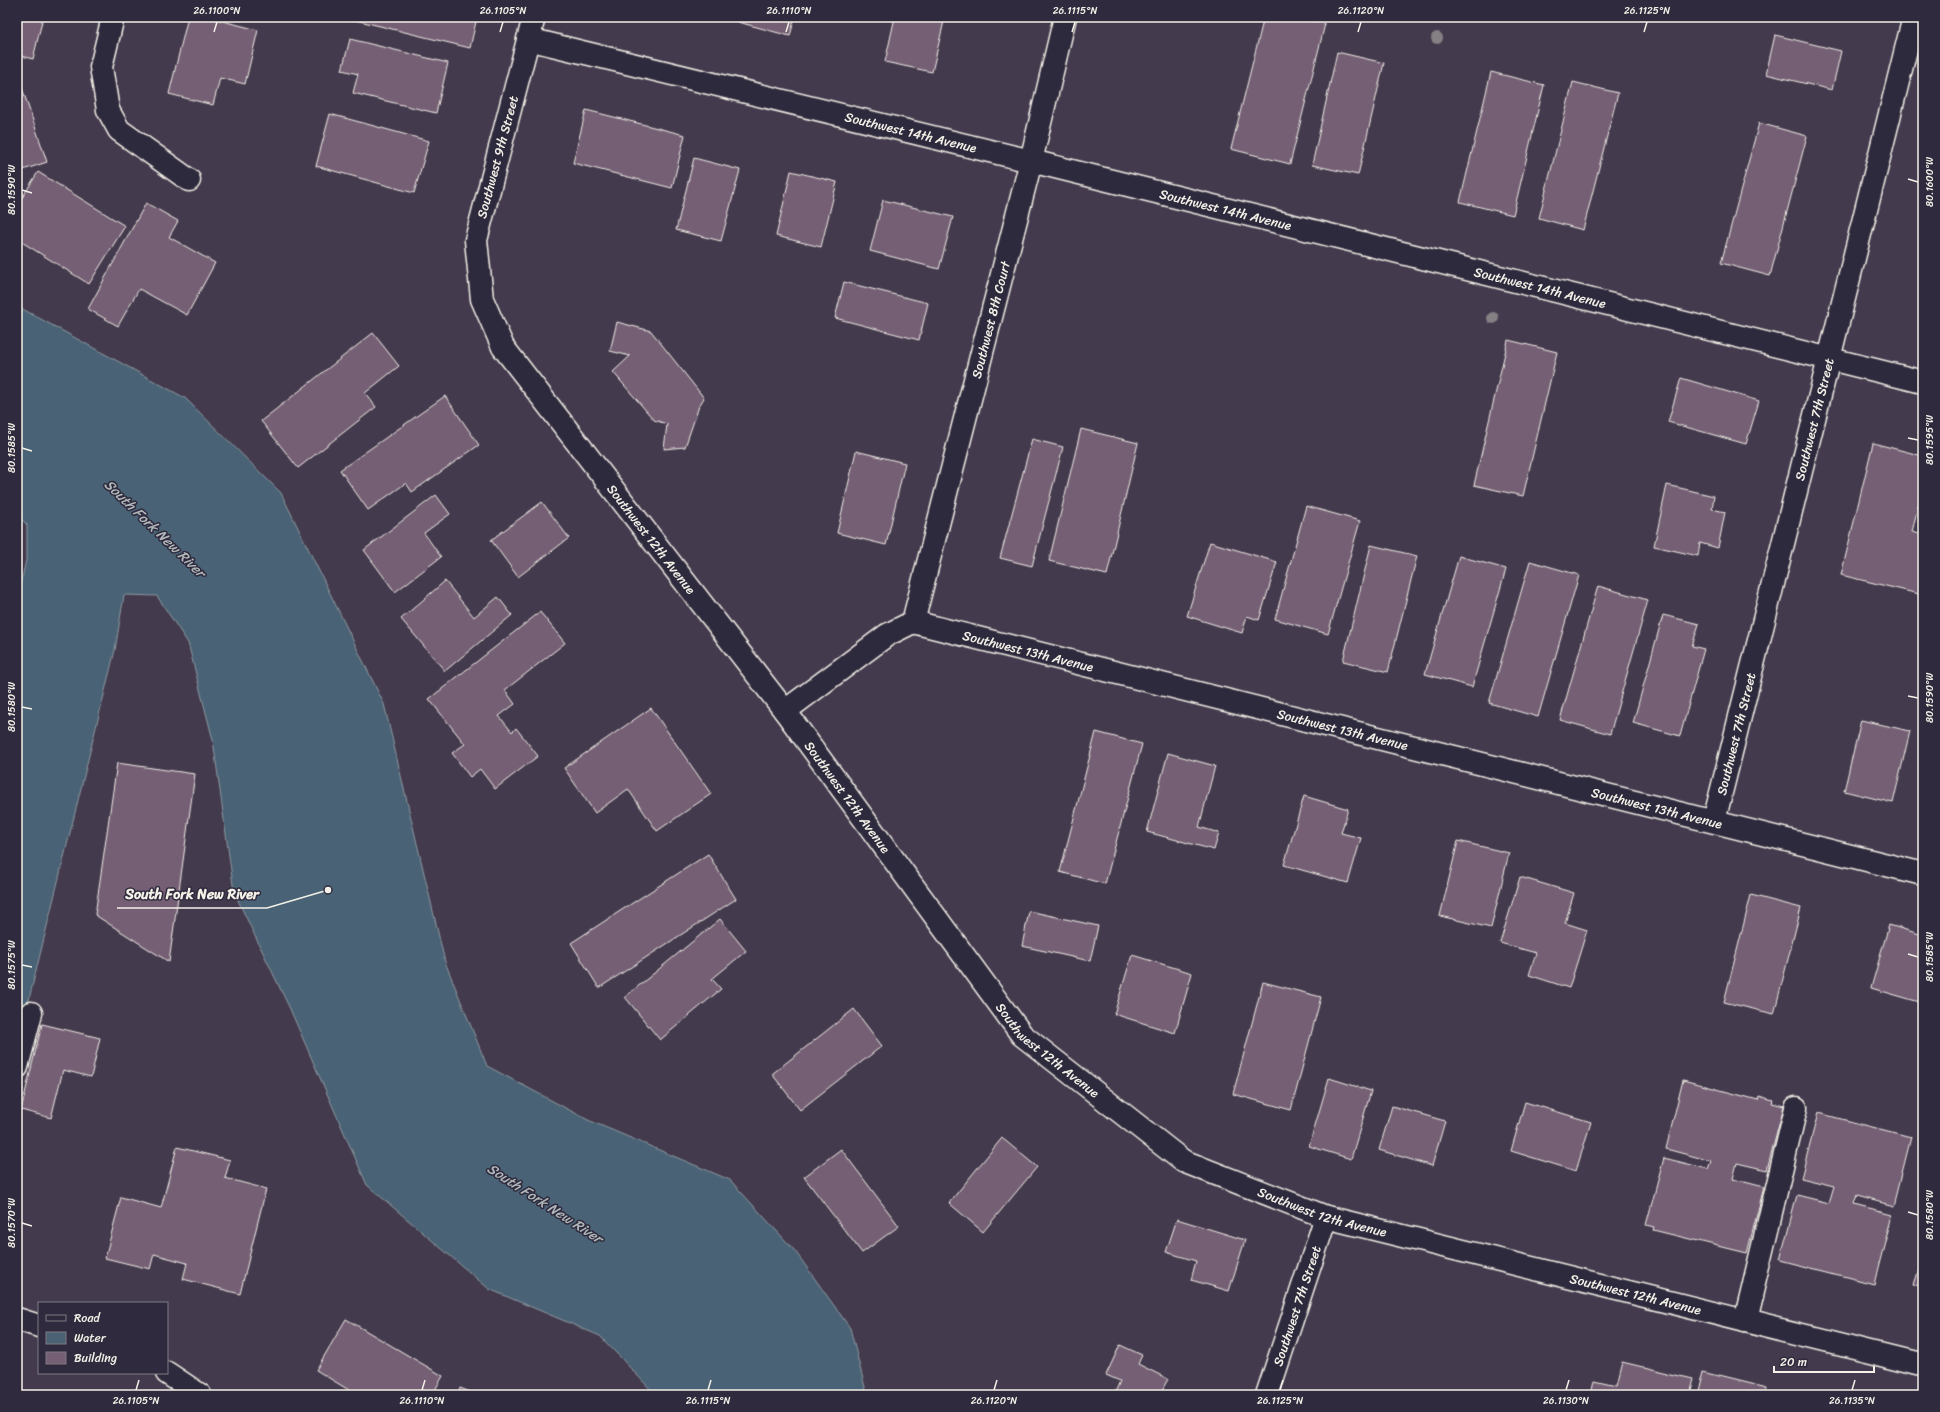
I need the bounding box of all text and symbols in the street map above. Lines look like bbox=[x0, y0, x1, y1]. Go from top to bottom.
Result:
text: 26.1100°N bbox=[194, 2, 241, 20]
text: 26.1105°N bbox=[480, 2, 526, 20]
text: 26.1110°N bbox=[767, 2, 812, 20]
text: 26.1115°N bbox=[1053, 2, 1097, 20]
text: 26.1120°N bbox=[1338, 2, 1384, 20]
text: 26.1125°N bbox=[1624, 2, 1670, 20]
street label: Southwest 9th Street bbox=[470, 93, 525, 221]
street label: Southwest 14th Avenue bbox=[842, 105, 979, 159]
text: 80.1600°W bbox=[1921, 157, 1939, 207]
text: 80.1590°W bbox=[3, 165, 21, 215]
street label: Southwest 14th Avenue bbox=[1157, 182, 1294, 237]
street label: Southwest 8th Court bbox=[965, 258, 1017, 381]
street label: Southwest 14th Avenue bbox=[1471, 260, 1608, 315]
street label: Southwest 7th Street bbox=[1788, 355, 1841, 483]
text: 80.1595°W bbox=[1921, 415, 1939, 465]
text: 80.1585°W bbox=[3, 423, 21, 473]
water label: South Fork New River bbox=[98, 473, 214, 586]
street label: Southwest 12th Avenue bbox=[601, 479, 702, 600]
street label: Southwest 13th Avenue bbox=[960, 624, 1096, 679]
street label: Southwest 7th Street bbox=[1710, 670, 1763, 798]
text: 80.1590°W bbox=[1921, 673, 1939, 723]
text: 80.1580°W bbox=[3, 682, 21, 732]
street label: Southwest 13th Avenue bbox=[1274, 702, 1410, 757]
street label: Southwest 12th Avenue bbox=[798, 736, 896, 858]
street label: Southwest 13th Avenue bbox=[1589, 781, 1725, 836]
callout: South Fork New River bbox=[117, 882, 267, 908]
text: South Fork New River bbox=[124, 882, 260, 907]
text: 80.1585°W bbox=[1921, 932, 1939, 982]
text: 80.1575°W bbox=[3, 940, 21, 990]
street label: Southwest 12th Avenue bbox=[990, 998, 1105, 1104]
water label: South Fork New River bbox=[482, 1157, 610, 1252]
street label: Southwest 12th Avenue bbox=[1254, 1180, 1389, 1244]
text: 80.1580°W bbox=[1921, 1190, 1939, 1240]
text: 80.1570°W bbox=[3, 1198, 21, 1248]
street label: Southwest 7th Street bbox=[1266, 1242, 1328, 1369]
street label: Southwest 12th Avenue bbox=[1567, 1267, 1704, 1322]
legend bbox=[38, 1302, 168, 1374]
text: Road bbox=[74, 1307, 101, 1329]
text: Water bbox=[74, 1327, 107, 1349]
text: Building bbox=[74, 1347, 117, 1369]
scale bar bbox=[1774, 1348, 1874, 1374]
text: 20 m bbox=[1780, 1351, 1807, 1373]
text: 26.1105°N bbox=[113, 1392, 159, 1410]
text: 26.1110°N bbox=[400, 1392, 445, 1410]
text: 26.1115°N bbox=[686, 1392, 730, 1410]
text: 26.1120°N bbox=[971, 1392, 1017, 1410]
text: 26.1125°N bbox=[1257, 1392, 1303, 1410]
text: 26.1130°N bbox=[1543, 1392, 1589, 1410]
text: 26.1135°N bbox=[1829, 1392, 1875, 1410]

